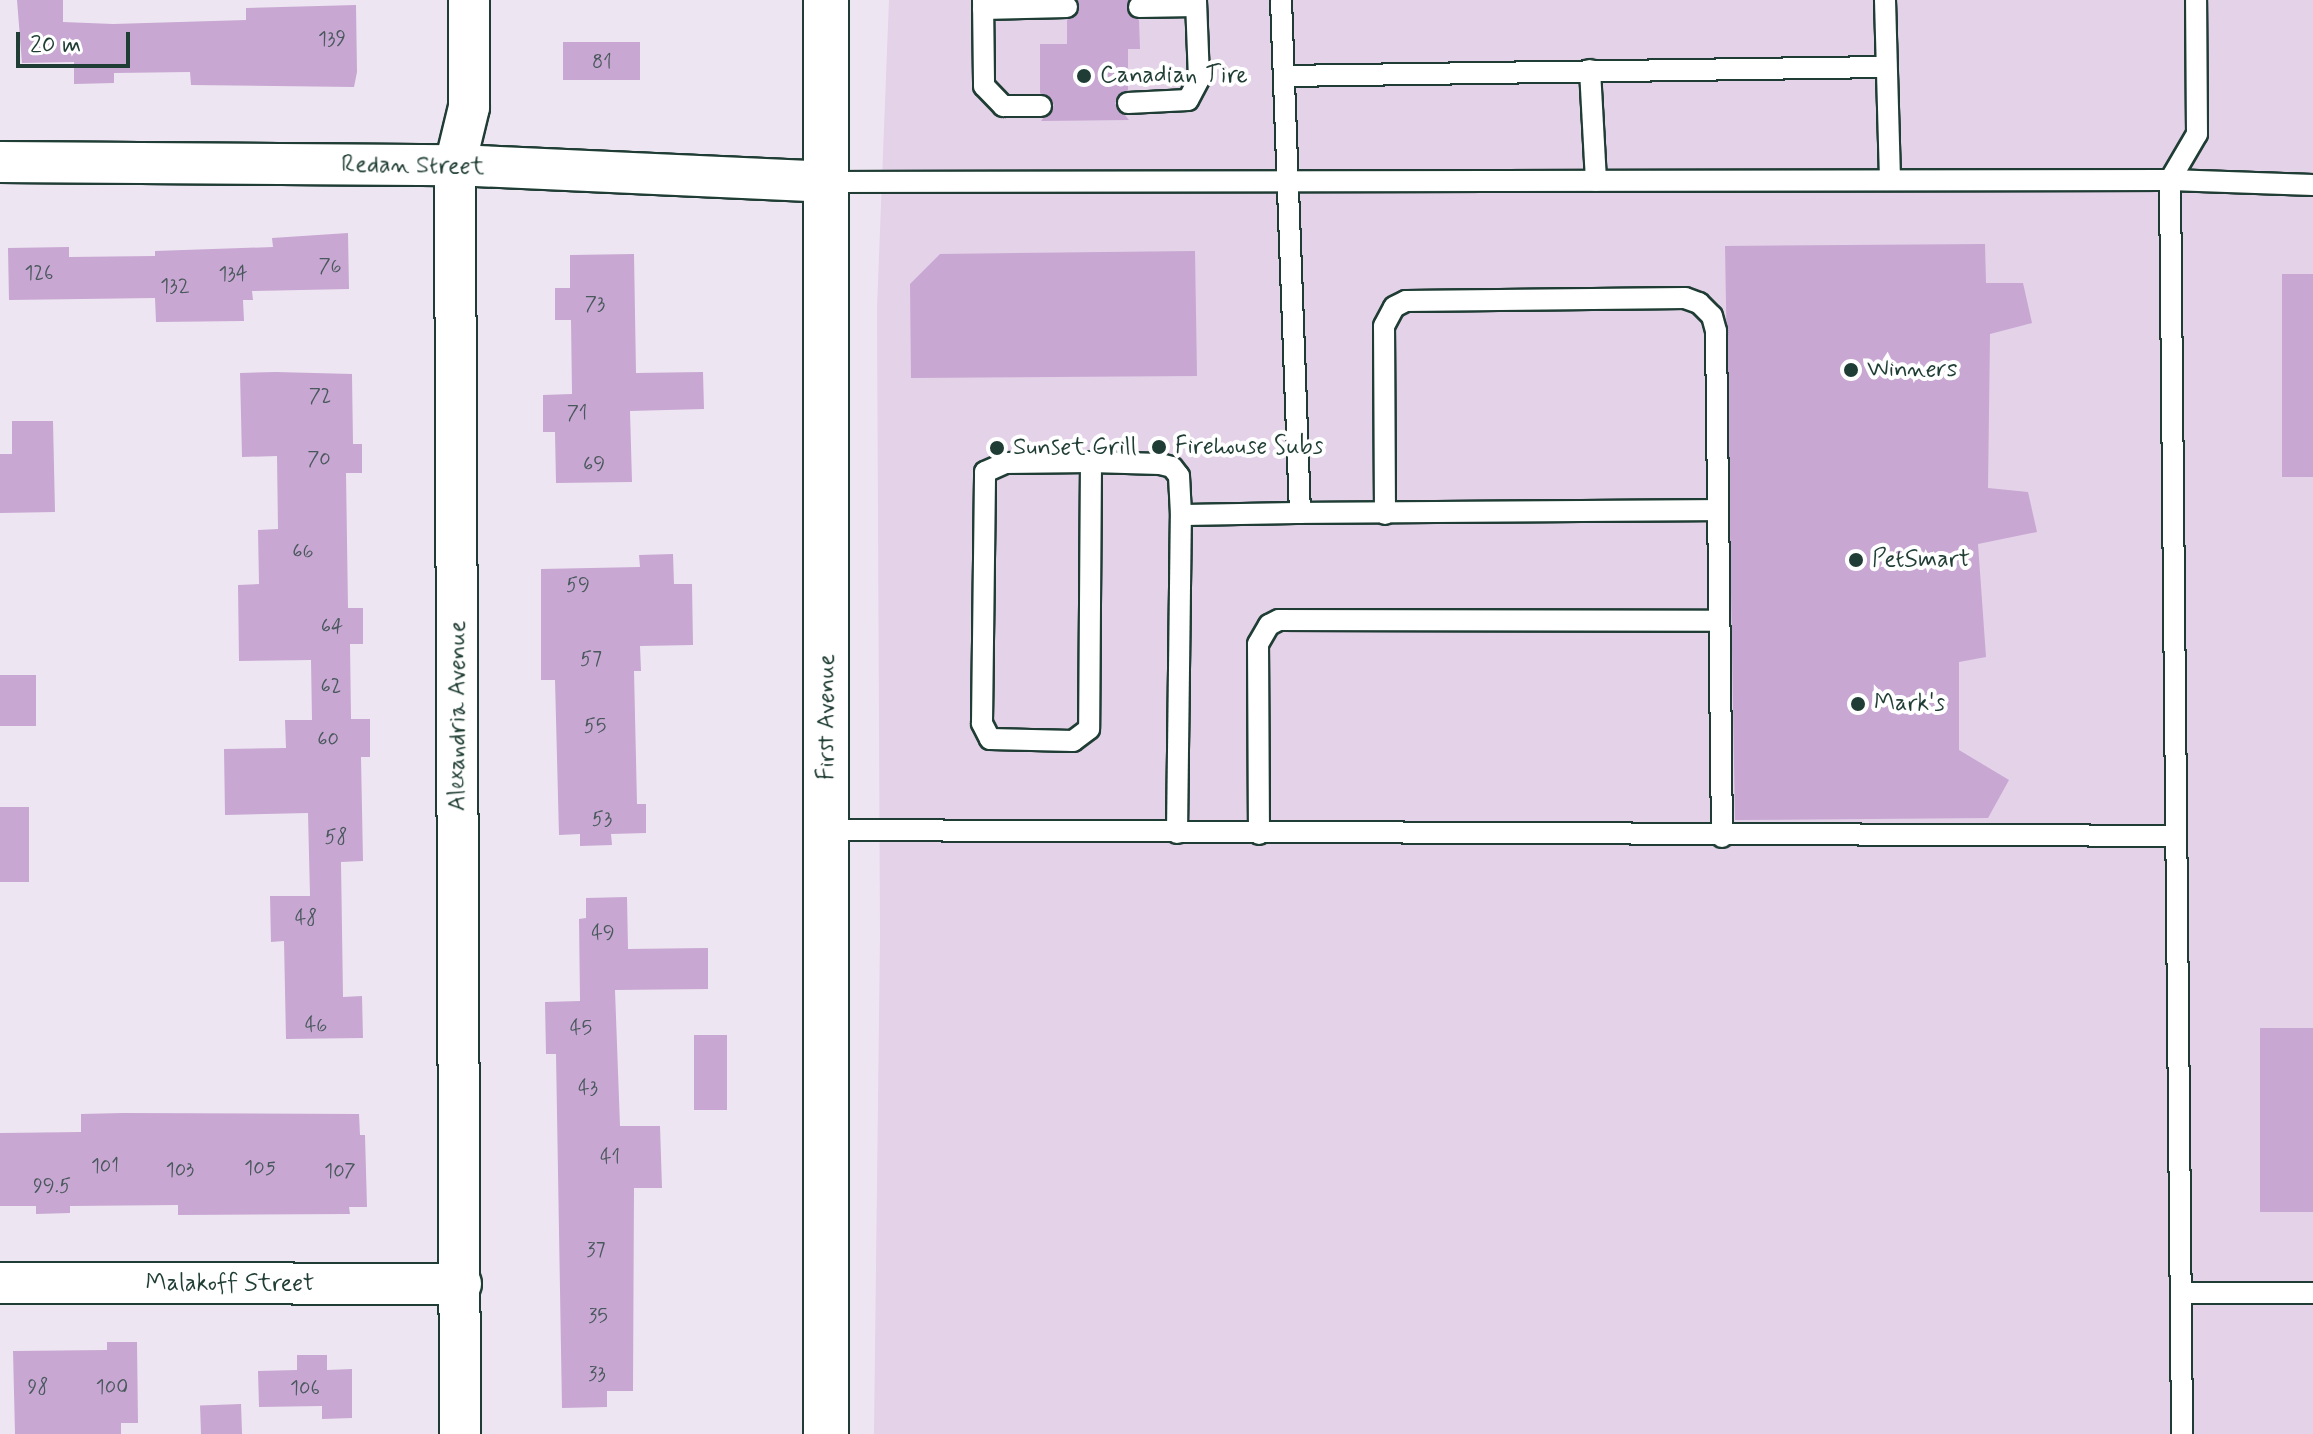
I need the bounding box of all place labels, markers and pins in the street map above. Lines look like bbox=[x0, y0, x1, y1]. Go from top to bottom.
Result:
place label: Canadian Tire bbox=[1100, 62, 1241, 90]
marker: Canadian Tire bbox=[1075, 67, 1093, 85]
place label: Winners bbox=[1867, 356, 1957, 384]
marker: Winners bbox=[1842, 361, 1860, 379]
place label: Firehouse Subs bbox=[1175, 433, 1322, 461]
place label: Sunset Grill bbox=[1013, 434, 1134, 462]
marker: Firehouse Subs bbox=[1150, 438, 1168, 456]
marker: Sunset Grill bbox=[988, 439, 1006, 457]
place label: PetSmart bbox=[1872, 546, 1970, 574]
marker: PetSmart bbox=[1847, 551, 1865, 569]
place label: Mark's bbox=[1874, 690, 1945, 718]
marker: Mark's bbox=[1849, 695, 1867, 713]

